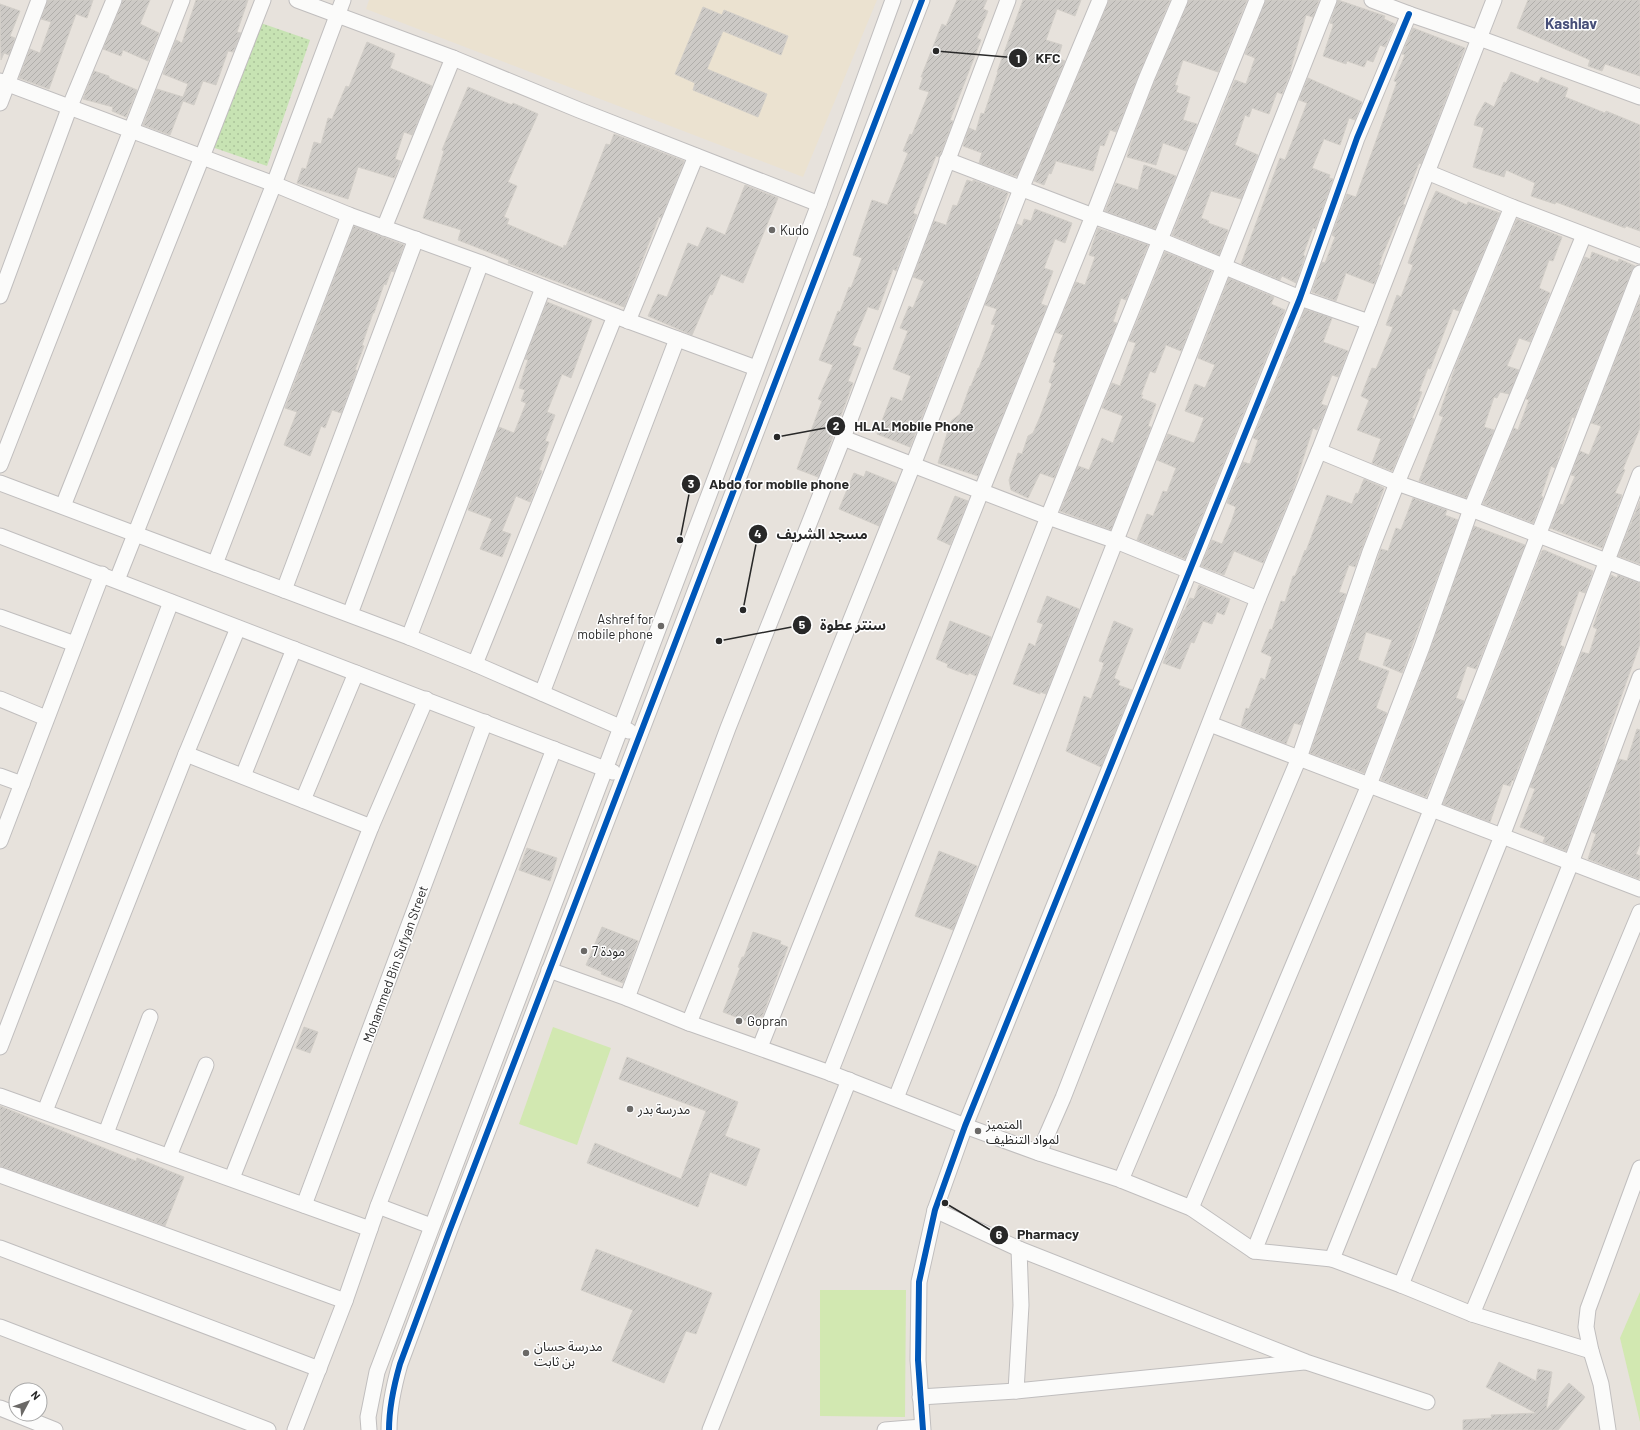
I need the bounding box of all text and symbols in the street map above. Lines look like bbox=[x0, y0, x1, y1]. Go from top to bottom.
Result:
district label: Kashlav bbox=[1545, 14, 1597, 32]
callout: KFC bbox=[1008, 45, 1069, 71]
text: KFC bbox=[1035, 49, 1061, 66]
text: 1 bbox=[1016, 51, 1020, 65]
place label: Kudo bbox=[780, 222, 809, 238]
marker: Kudo bbox=[767, 225, 777, 235]
callout: HLAL Mobile Phone bbox=[826, 413, 982, 439]
text: HLAL Mobile Phone bbox=[854, 417, 974, 434]
text: 2 bbox=[833, 418, 840, 432]
callout: Abdo for mobile phone bbox=[681, 471, 858, 497]
text: Abdo for mobile phone bbox=[709, 475, 849, 492]
text: 3 bbox=[688, 476, 694, 490]
callout: مسجد الشريف bbox=[748, 521, 875, 547]
text: مسجد الشريف bbox=[776, 525, 868, 543]
text: 4 bbox=[754, 526, 762, 540]
place label: Ashref for mobile phone bbox=[577, 611, 653, 642]
callout: سنتر عطوة bbox=[792, 612, 894, 638]
text: سنتر عطوة bbox=[820, 616, 886, 634]
text: 5 bbox=[799, 617, 806, 631]
marker: Ashref for mobile phone bbox=[656, 621, 666, 631]
street label: Mohammed Bin Sufyan Street bbox=[359, 883, 431, 1045]
place label: مودة 7 bbox=[592, 943, 625, 959]
marker: مودة 7 bbox=[579, 946, 589, 956]
place label: Gopran bbox=[747, 1013, 788, 1029]
marker: Gopran bbox=[734, 1016, 744, 1026]
place label: مدرسة بدر bbox=[637, 1101, 691, 1117]
marker: مدرسة بدر bbox=[625, 1104, 635, 1114]
place label: المتميز لمواد التنظيف bbox=[985, 1116, 1059, 1147]
marker: المتميز لمواد التنظيف bbox=[973, 1126, 983, 1136]
callout: Pharmacy bbox=[989, 1222, 1087, 1248]
text: Pharmacy bbox=[1017, 1225, 1079, 1242]
text: 6 bbox=[996, 1227, 1003, 1241]
place label: مدرسة حسان بن ثابت bbox=[534, 1338, 603, 1370]
marker: مدرسة حسان بن ثابت bbox=[521, 1348, 531, 1358]
north arrow bbox=[8, 1382, 48, 1422]
text: N bbox=[29, 1388, 43, 1402]

